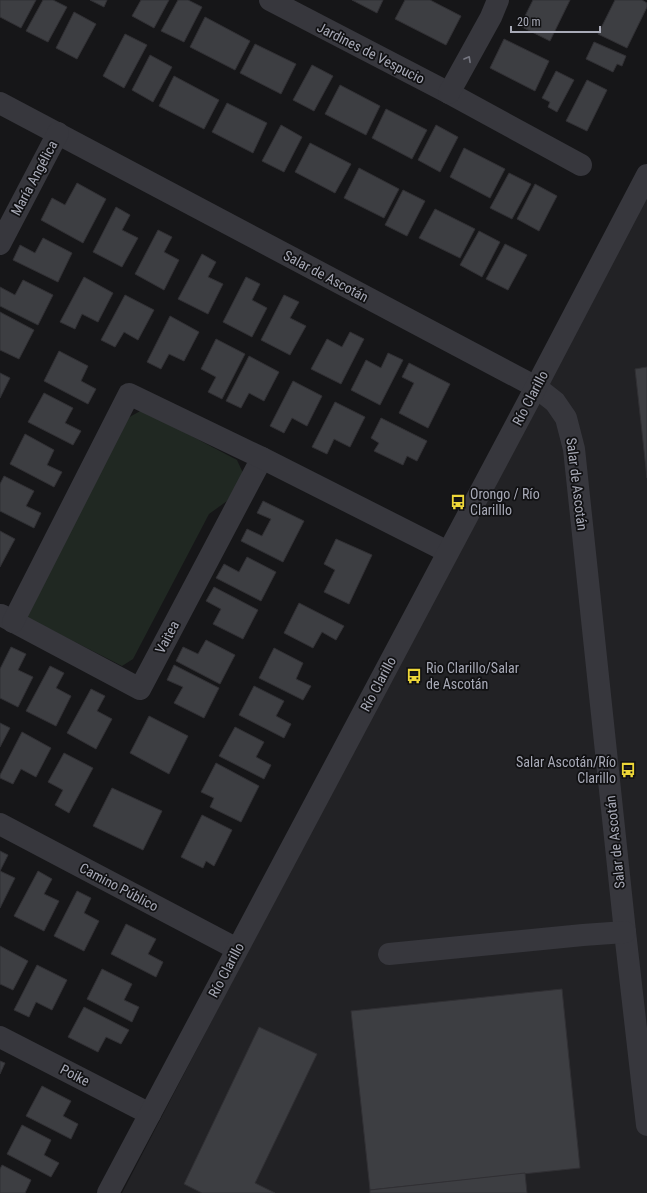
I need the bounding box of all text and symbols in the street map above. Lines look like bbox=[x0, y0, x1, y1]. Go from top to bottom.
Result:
scale bar bbox=[511, 8, 600, 34]
text: 20 m bbox=[517, 15, 541, 29]
street label: Jardines de Vespucio bbox=[315, 19, 427, 87]
one-way arrow bbox=[463, 56, 470, 63]
street label: María Angélica bbox=[8, 138, 60, 218]
street label: Salar de Ascotán bbox=[281, 247, 371, 305]
street label: Río Clarillo bbox=[509, 368, 551, 428]
street label: Salar de Ascotán bbox=[563, 437, 591, 531]
place label: Orongo / Río Clarilllo bbox=[470, 486, 540, 518]
bus stop icon: Orongo / Río Clarilllo bbox=[449, 493, 467, 511]
street label: Vaitea bbox=[152, 618, 182, 656]
street label: Río Clarillo bbox=[357, 654, 399, 714]
place label: Rio Clarillo/Salar de Ascotán bbox=[426, 660, 519, 692]
bus stop icon: Rio Clarillo/Salar de Ascotán bbox=[405, 667, 423, 685]
place label: Salar Ascotán/Río Clarillo bbox=[516, 754, 616, 786]
bus stop icon: Salar Ascotán/Río Clarillo bbox=[619, 761, 637, 779]
street label: Salar de Ascotán bbox=[602, 795, 628, 889]
street label: Camino Público bbox=[77, 860, 161, 914]
street label: Río Clarillo bbox=[205, 940, 247, 1000]
street label: Poike bbox=[58, 1061, 93, 1089]

